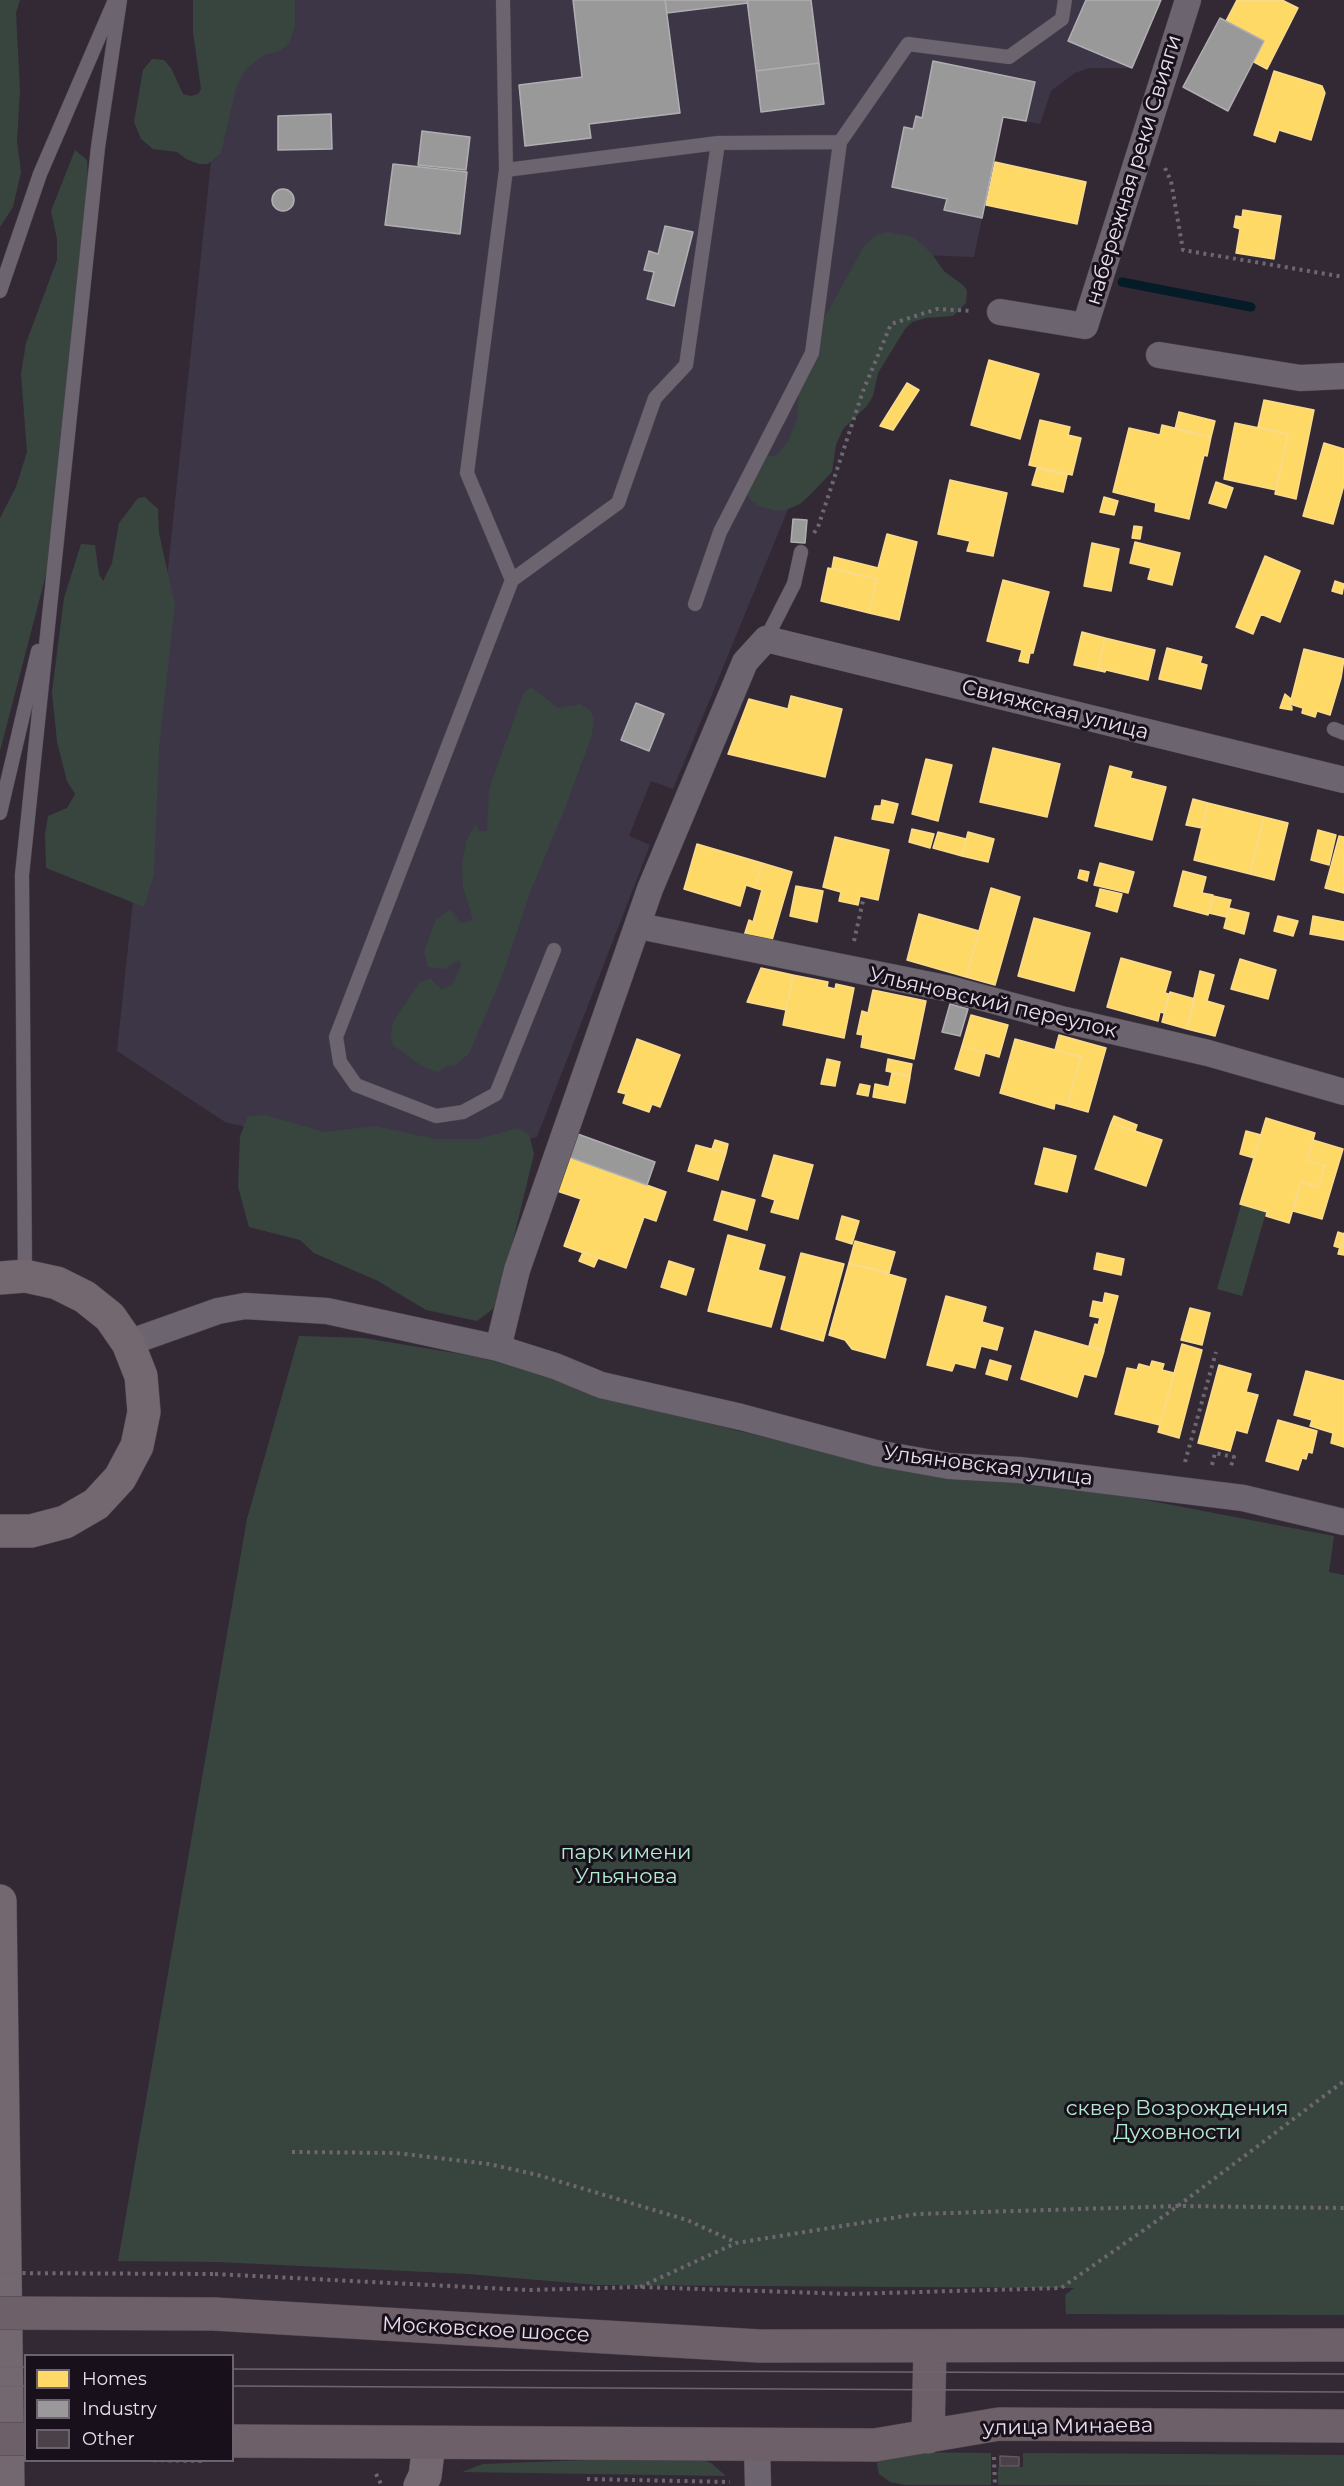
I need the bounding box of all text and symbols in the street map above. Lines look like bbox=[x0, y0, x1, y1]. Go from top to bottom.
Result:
street label: набережная реки Свияги bbox=[1081, 32, 1187, 308]
street label: Свияжская улица bbox=[959, 675, 1151, 745]
street label: Ульяновский переулок bbox=[867, 962, 1119, 1044]
street label: Ульяновская улица bbox=[882, 1441, 1094, 1491]
park label: парк имени Ульянова bbox=[560, 1840, 692, 1890]
park label: сквер Возрождения Духовности bbox=[1066, 2096, 1288, 2146]
street label: Московское шоссе bbox=[382, 2312, 590, 2348]
legend bbox=[24, 2354, 234, 2462]
text: Homes bbox=[82, 2368, 147, 2390]
text: Industry bbox=[82, 2398, 157, 2420]
street label: улица Минаева bbox=[983, 2413, 1153, 2441]
text: Other bbox=[82, 2428, 135, 2450]

